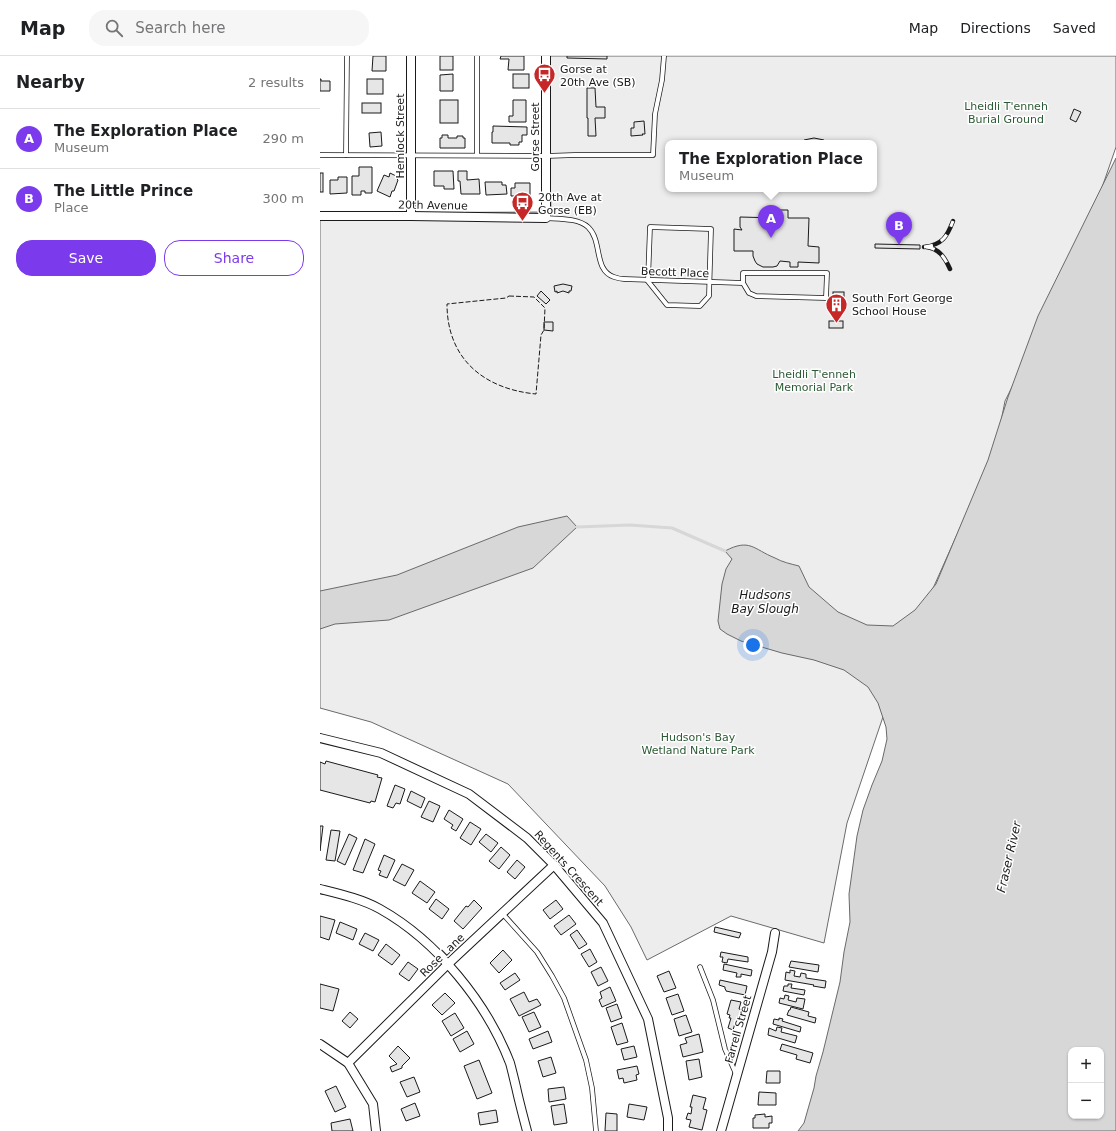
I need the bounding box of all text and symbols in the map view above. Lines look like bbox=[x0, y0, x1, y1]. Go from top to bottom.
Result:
search box bbox=[89, 10, 369, 46]
text: Map bbox=[20, 17, 65, 39]
icon: search bbox=[103, 17, 125, 39]
text: Search here bbox=[135, 19, 225, 37]
text: Map bbox=[909, 20, 938, 36]
text: Directions bbox=[960, 20, 1031, 36]
text: Saved bbox=[1053, 20, 1096, 36]
bus stop icon: Gorse at 20th Ave (SB) bbox=[531, 62, 557, 95]
place label: Gorse at 20th Ave (SB) bbox=[560, 63, 636, 89]
text: Nearby bbox=[16, 72, 85, 92]
text: 2 results bbox=[248, 75, 304, 90]
street label: Hemlock Street bbox=[394, 93, 407, 178]
park label: Lheidli T'enneh Burial Ground bbox=[964, 100, 1048, 126]
street label: Gorse Street bbox=[529, 102, 542, 172]
text: The Exploration Place bbox=[54, 122, 238, 140]
text: A bbox=[24, 131, 34, 146]
text: 290 m bbox=[262, 131, 304, 146]
text: Museum bbox=[54, 140, 109, 155]
popup bbox=[665, 140, 877, 192]
text: The Exploration Place bbox=[679, 150, 863, 168]
text: Museum bbox=[679, 168, 734, 183]
text: The Little Prince bbox=[54, 182, 193, 200]
bus stop icon: 20th Ave at Gorse (EB) bbox=[509, 190, 535, 223]
text: B bbox=[24, 191, 34, 206]
text: 300 m bbox=[262, 191, 304, 206]
place label: 20th Ave at Gorse (EB) bbox=[538, 191, 602, 217]
street label: 20th Avenue bbox=[398, 198, 468, 213]
text: Place bbox=[54, 200, 89, 215]
pin: A bbox=[758, 205, 784, 238]
pin: B bbox=[886, 212, 912, 245]
button: Save bbox=[16, 240, 156, 276]
button: Share bbox=[164, 240, 304, 276]
street label: Becott Place bbox=[641, 265, 710, 280]
building icon: South Fort George School House bbox=[823, 291, 849, 324]
place label: South Fort George School House bbox=[852, 292, 953, 318]
park label: Lheidli T'enneh Memorial Park bbox=[772, 368, 856, 394]
water label: Hudsons Bay Slough bbox=[731, 588, 799, 616]
your location bbox=[743, 635, 763, 655]
park label: Hudson's Bay Wetland Nature Park bbox=[641, 731, 755, 757]
water label: Fraser River bbox=[994, 819, 1024, 894]
street label: Regents Crescent bbox=[531, 828, 606, 909]
street label: Rose Lane bbox=[418, 931, 467, 980]
street label: Farrell Street bbox=[723, 993, 755, 1065]
map controls bbox=[1068, 1047, 1104, 1119]
button: + bbox=[1068, 1047, 1104, 1083]
button: − bbox=[1068, 1083, 1104, 1119]

